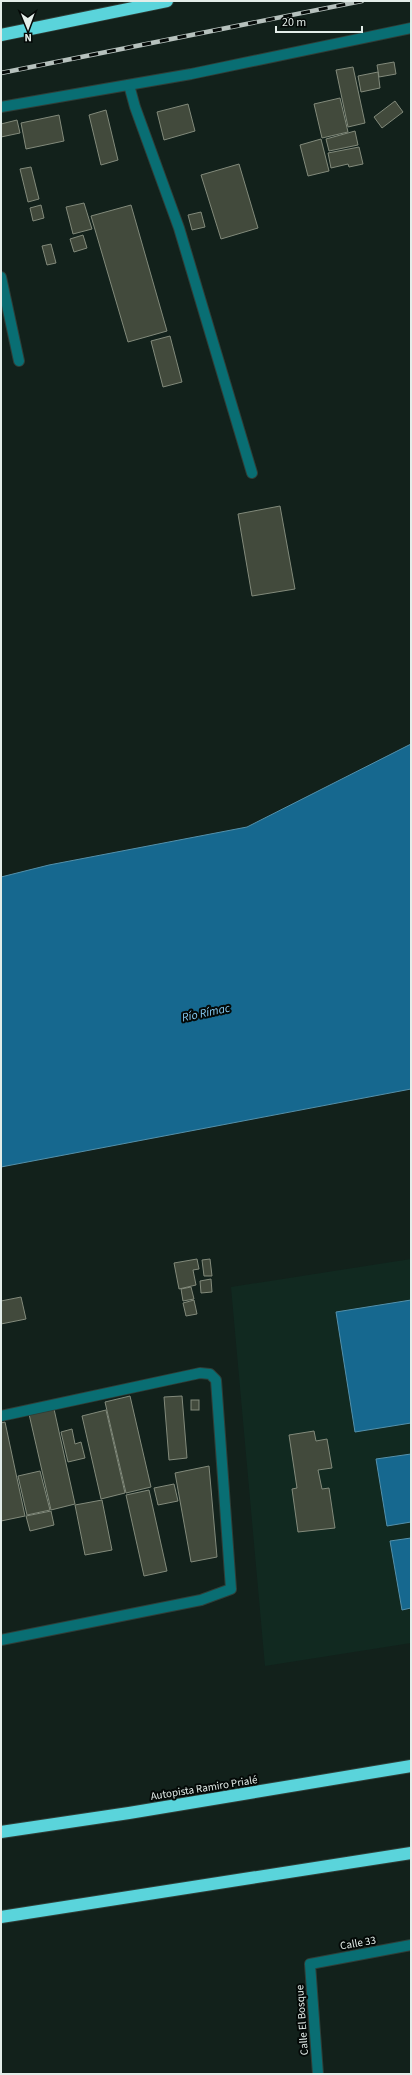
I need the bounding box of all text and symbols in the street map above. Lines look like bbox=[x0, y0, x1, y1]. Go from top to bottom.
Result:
north arrow bbox=[8, 8, 48, 48]
scale bar bbox=[276, 8, 362, 34]
text: 20 m bbox=[282, 14, 306, 31]
text: N bbox=[24, 30, 32, 45]
water label: Río Rímac bbox=[180, 999, 232, 1026]
street label: Autopista Ramiro Prialé bbox=[150, 1772, 259, 1804]
street label: Calle 33 bbox=[339, 1932, 377, 1954]
street label: Calle El Bosque bbox=[292, 1984, 312, 2056]

